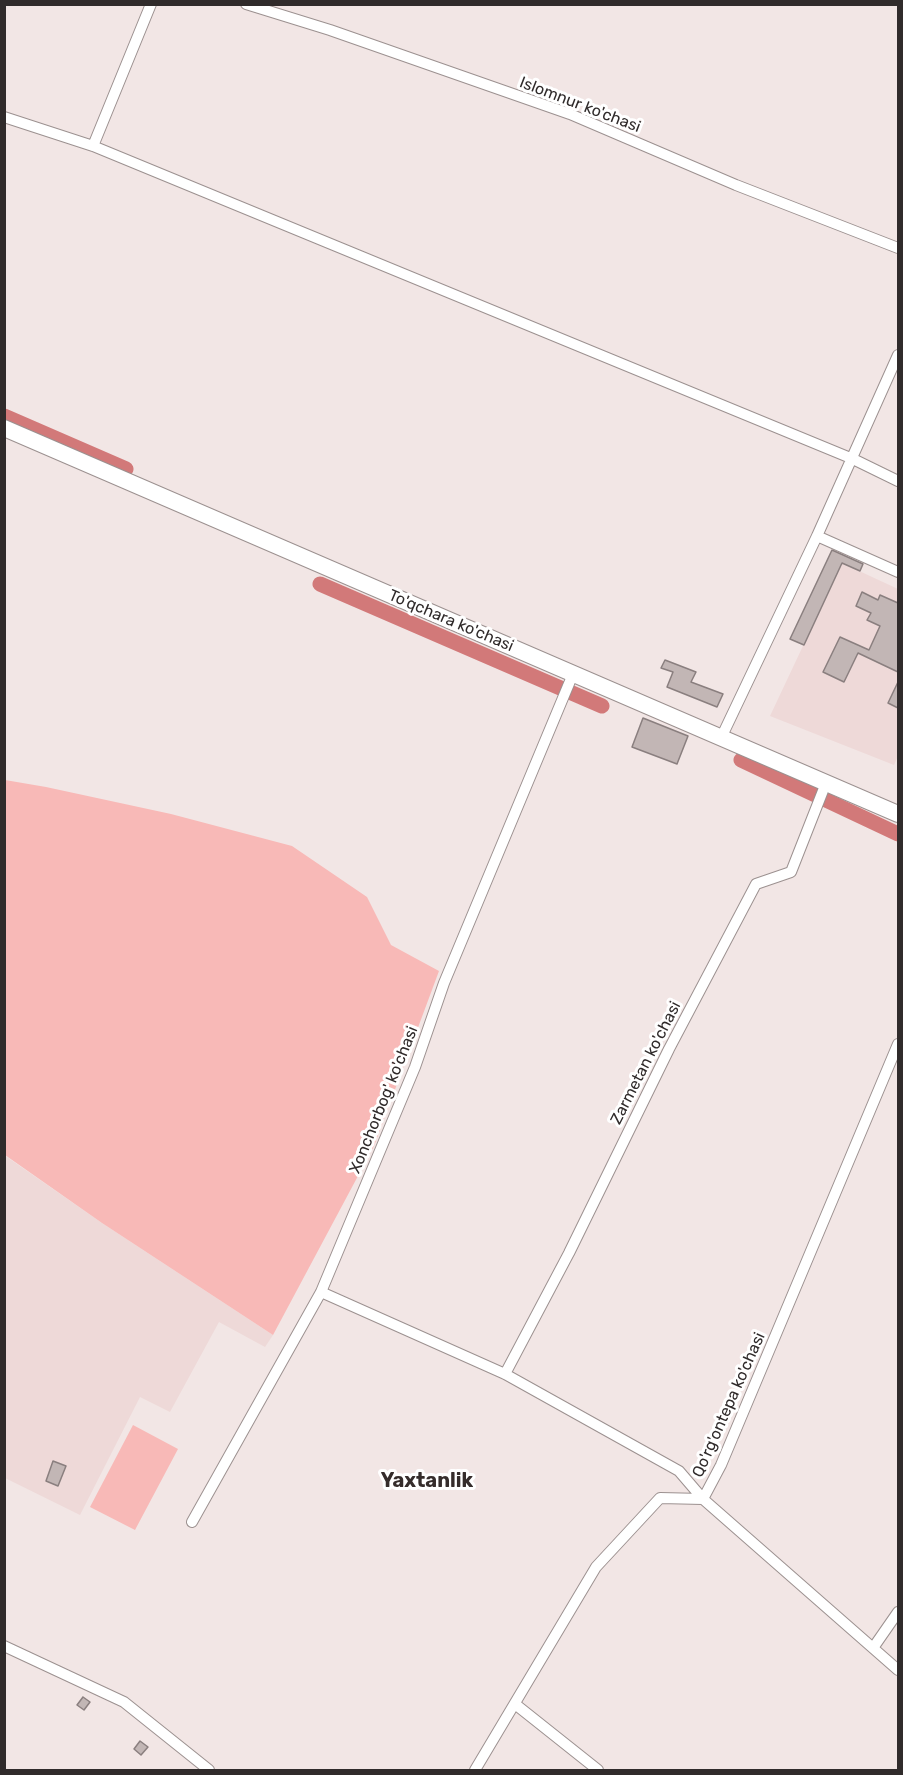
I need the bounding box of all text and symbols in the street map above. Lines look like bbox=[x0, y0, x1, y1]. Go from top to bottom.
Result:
street label: Islomnur ko'chasi bbox=[517, 73, 643, 137]
street label: To'qchara ko'chasi bbox=[386, 586, 516, 656]
street label: Zarmetan ko'chasi bbox=[607, 998, 685, 1128]
street label: Xonchorbog' ko'chasi bbox=[346, 1024, 422, 1176]
street label: Qo'rg'ontepa ko'chasi bbox=[688, 1330, 770, 1480]
district label: Yaxtanlik bbox=[381, 1469, 473, 1493]

